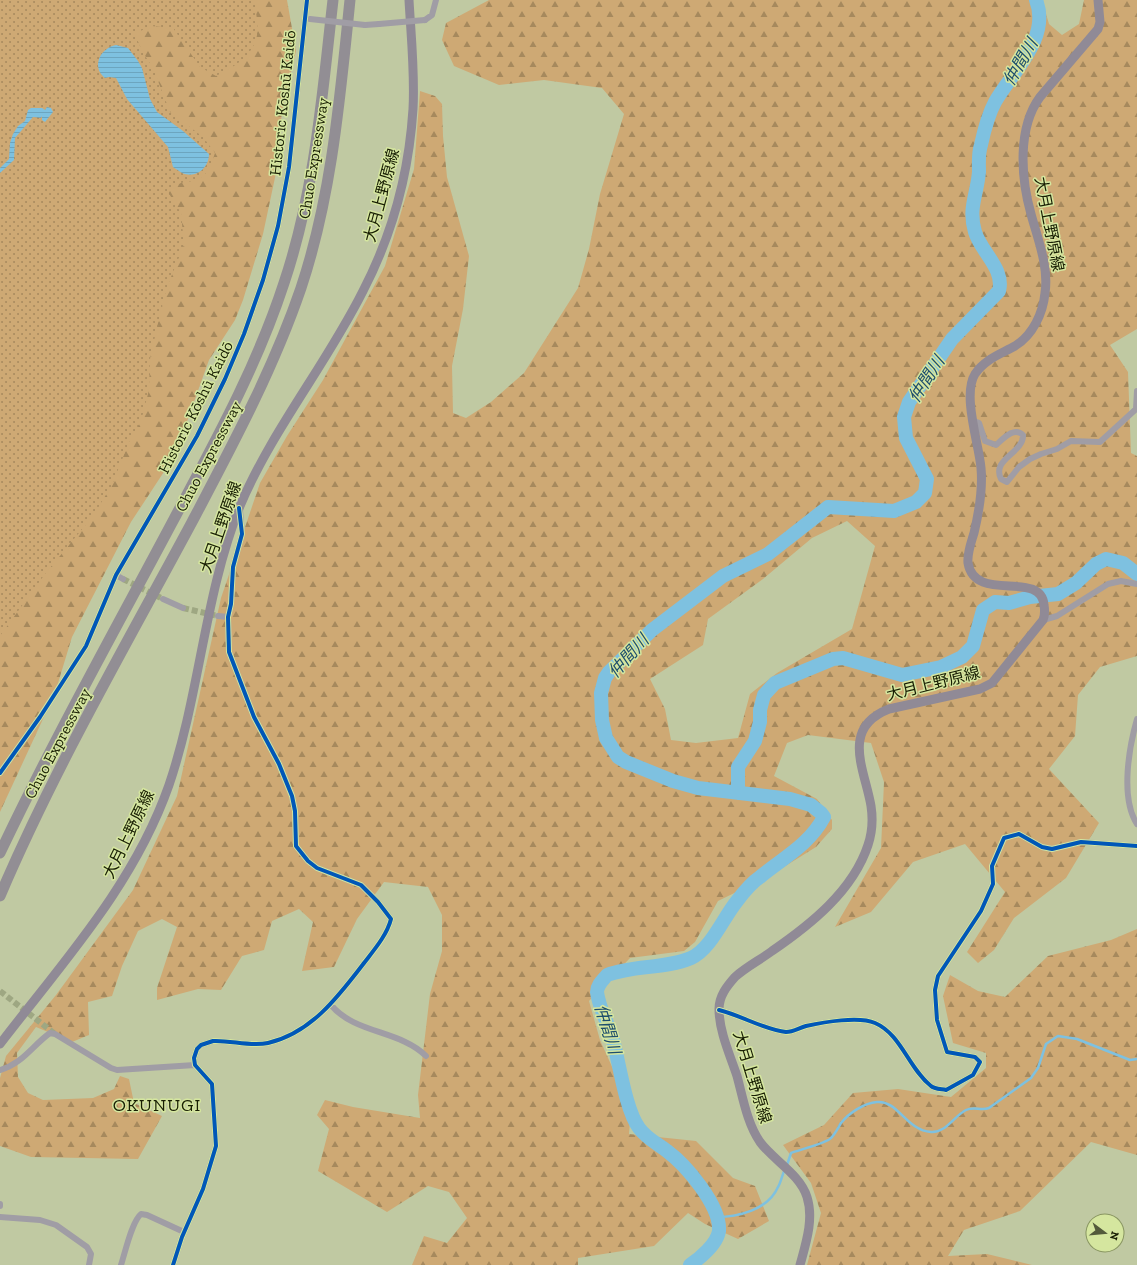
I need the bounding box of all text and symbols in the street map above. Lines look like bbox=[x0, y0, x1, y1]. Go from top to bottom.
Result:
street label: Historic Kōshū Kaidō bbox=[265, 29, 300, 177]
water label: 仲間川 bbox=[999, 33, 1042, 89]
street label: Chuo Expressway bbox=[295, 95, 333, 220]
street label: 大月上野原線 bbox=[360, 146, 403, 244]
street label: 大月上野原線 bbox=[1031, 175, 1068, 273]
street label: Historic Kōshū Kaidō bbox=[154, 338, 237, 477]
water label: 仲間川 bbox=[904, 350, 949, 406]
street label: Chuo Expressway bbox=[171, 397, 246, 515]
street label: 大月上野原線 bbox=[196, 479, 245, 576]
water label: 仲間川 bbox=[604, 629, 654, 682]
street label: 大月上野原線 bbox=[884, 663, 982, 704]
street label: Chuo Expressway bbox=[20, 684, 95, 802]
street label: 大月上野原線 bbox=[99, 787, 158, 882]
water label: 仲間川 bbox=[591, 1002, 626, 1058]
street label: 大月上野原線 bbox=[729, 1028, 776, 1126]
district label: OKUNUGI bbox=[113, 1094, 201, 1116]
north arrow bbox=[1085, 1213, 1125, 1253]
text: N bbox=[1107, 1230, 1122, 1242]

